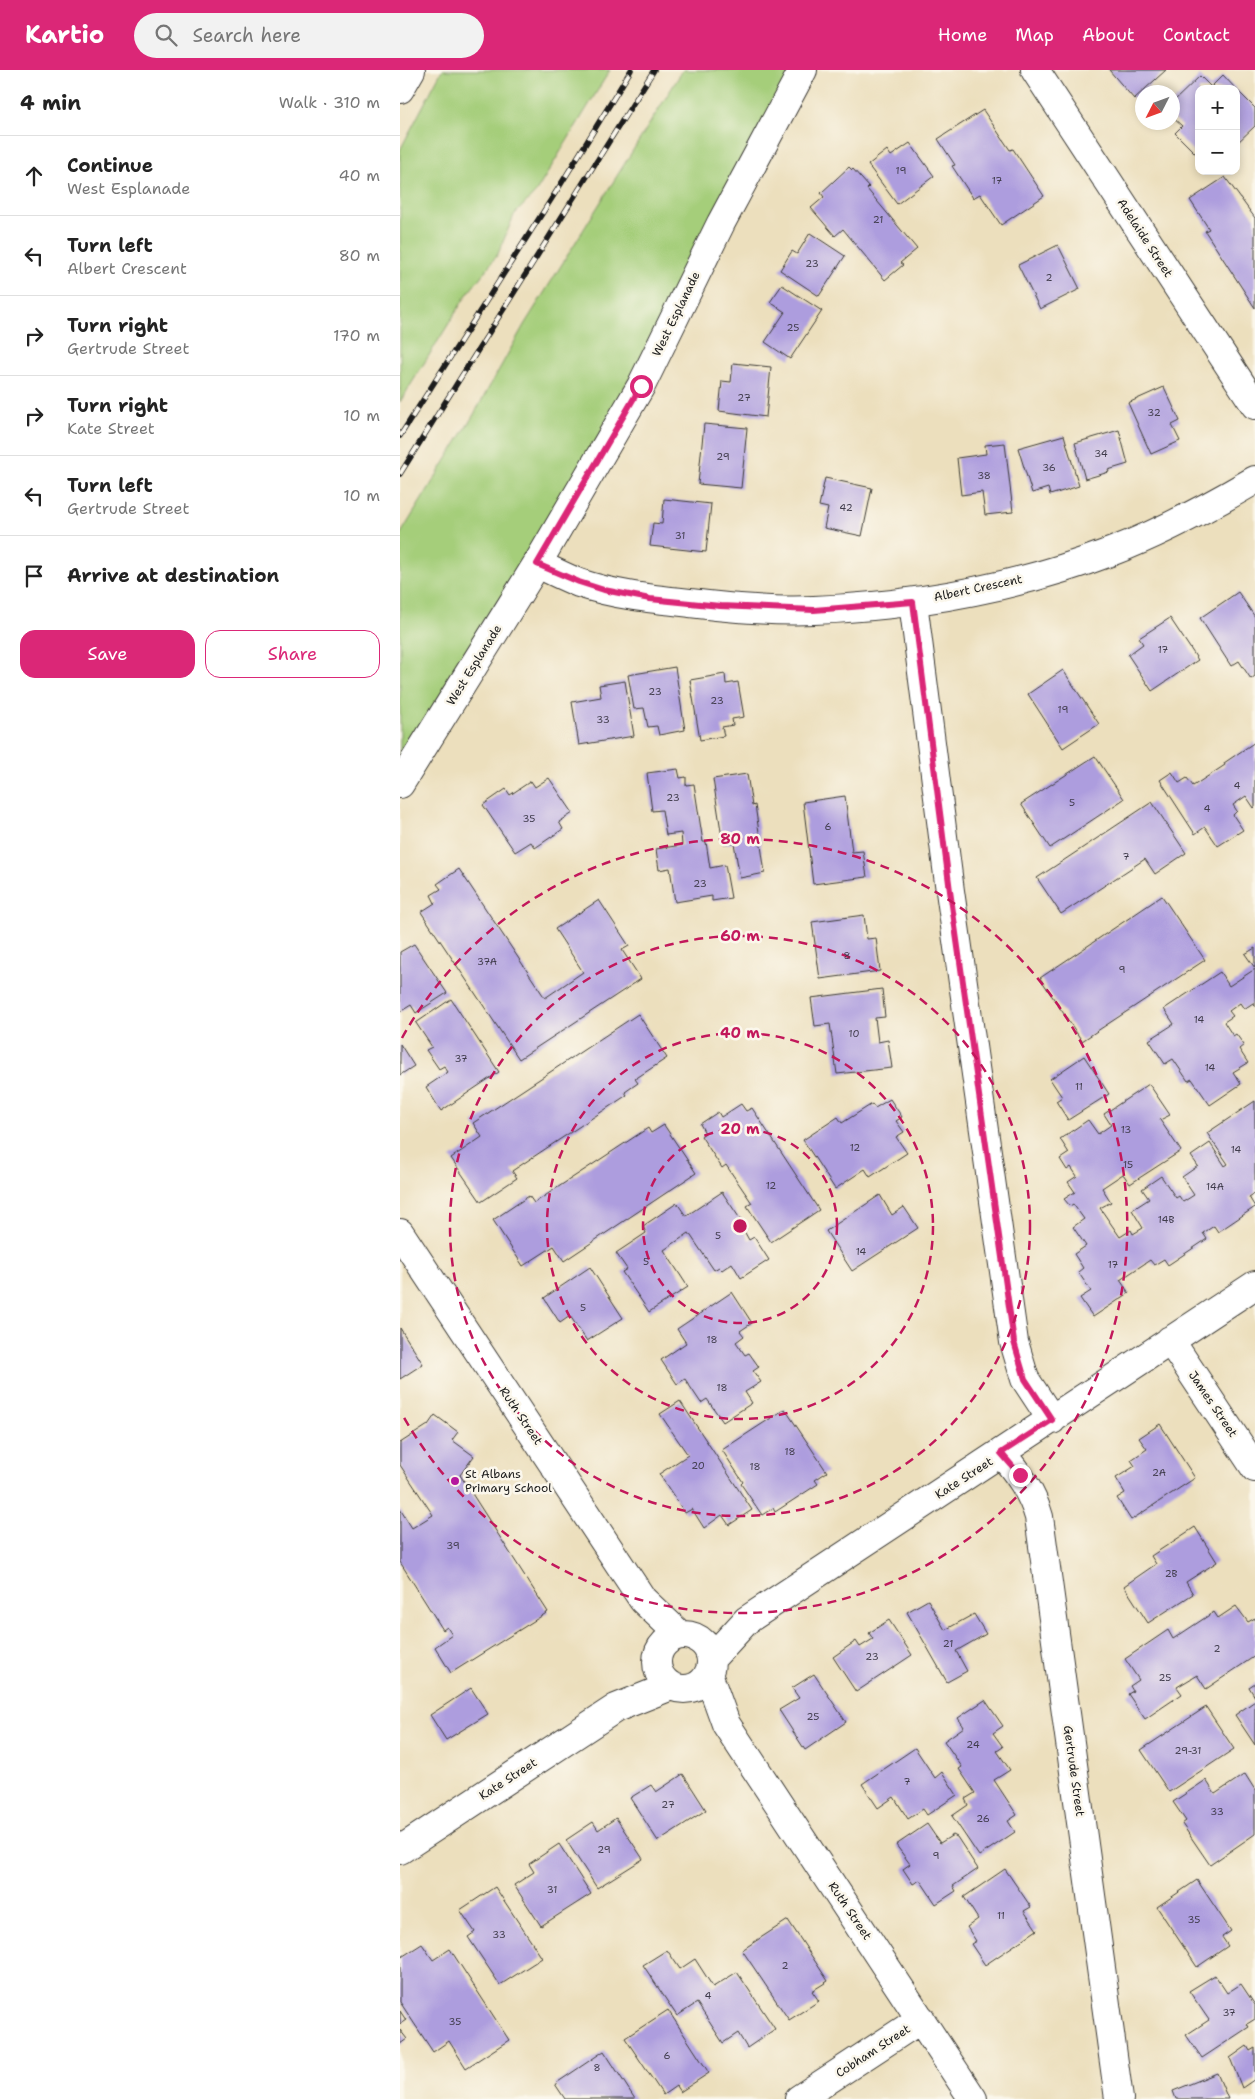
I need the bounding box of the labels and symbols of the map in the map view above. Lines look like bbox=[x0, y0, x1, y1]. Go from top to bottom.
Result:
north arrow bbox=[1135, 85, 1180, 130]
house number: 19 bbox=[896, 164, 906, 177]
house number: 17 bbox=[992, 174, 1002, 187]
street label: Adelaide Street bbox=[1114, 196, 1176, 280]
house number: 21 bbox=[873, 213, 883, 226]
house number: 23 bbox=[805, 257, 819, 270]
street label: West Esplanade bbox=[649, 269, 704, 359]
house number: 2 bbox=[1046, 271, 1053, 284]
house number: 25 bbox=[787, 321, 799, 334]
route start bbox=[630, 375, 653, 398]
house number: 27 bbox=[737, 391, 751, 404]
house number: 32 bbox=[1147, 406, 1161, 419]
house number: 34 bbox=[1094, 447, 1108, 460]
house number: 29 bbox=[716, 450, 730, 463]
house number: 36 bbox=[1042, 461, 1056, 474]
house number: 38 bbox=[977, 469, 991, 482]
house number: 42 bbox=[839, 501, 853, 514]
house number: 31 bbox=[675, 529, 685, 542]
street label: Albert Crescent bbox=[932, 571, 1024, 605]
street label: West Esplanade bbox=[443, 621, 505, 708]
house number: 17 bbox=[1158, 643, 1168, 656]
house number: 23 bbox=[648, 685, 662, 698]
house number: 23 bbox=[710, 694, 724, 707]
house number: 19 bbox=[1058, 703, 1068, 716]
house number: 33 bbox=[596, 713, 610, 726]
house number: 4 bbox=[1234, 779, 1241, 792]
house number: 23 bbox=[666, 791, 680, 804]
house number: 5 bbox=[1069, 796, 1075, 809]
house number: 4 bbox=[1204, 802, 1211, 815]
house number: 35 bbox=[523, 812, 535, 825]
house number: 6 bbox=[825, 820, 832, 833]
text: 80 m bbox=[720, 829, 760, 849]
house number: 7 bbox=[1123, 850, 1130, 863]
house number: 23 bbox=[693, 877, 707, 890]
text: 60 m bbox=[720, 926, 760, 946]
house number: 8 bbox=[844, 949, 851, 962]
house number: 37A bbox=[477, 955, 497, 968]
house number: 9 bbox=[1119, 963, 1126, 976]
house number: 14 bbox=[1194, 1013, 1204, 1026]
text: 40 m bbox=[720, 1023, 760, 1043]
house number: 10 bbox=[849, 1027, 859, 1040]
house number: 37 bbox=[454, 1052, 468, 1065]
house number: 14 bbox=[1205, 1061, 1215, 1074]
house number: 11 bbox=[1075, 1080, 1083, 1093]
text: 20 m bbox=[720, 1119, 760, 1139]
house number: 13 bbox=[1121, 1123, 1131, 1136]
house number: 12 bbox=[850, 1141, 860, 1154]
house number: 14 bbox=[1231, 1143, 1241, 1156]
house number: 15 bbox=[1123, 1158, 1133, 1171]
house number: 12 bbox=[766, 1179, 776, 1192]
house number: 14A bbox=[1206, 1180, 1224, 1193]
house number: 14B bbox=[1158, 1213, 1174, 1226]
centre of rings bbox=[731, 1217, 749, 1235]
house number: 5 bbox=[715, 1229, 721, 1242]
house number: 14 bbox=[856, 1245, 866, 1258]
house number: 5 bbox=[643, 1255, 649, 1268]
house number: 17 bbox=[1108, 1258, 1118, 1271]
house number: 5 bbox=[580, 1301, 586, 1314]
house number: 18 bbox=[706, 1333, 718, 1346]
street label: James Street bbox=[1185, 1368, 1241, 1440]
house number: 18 bbox=[716, 1381, 728, 1394]
street label: Ruth Street bbox=[496, 1384, 546, 1448]
house number: 18 bbox=[784, 1445, 796, 1458]
street label: Kate Street bbox=[932, 1453, 996, 1503]
house number: 20 bbox=[691, 1459, 705, 1472]
house number: 18 bbox=[749, 1460, 761, 1473]
route end bbox=[1009, 1464, 1032, 1487]
place label: St Albans Primary School bbox=[465, 1466, 552, 1496]
house number: 2A bbox=[1152, 1466, 1166, 1479]
marker: St Albans Primary School bbox=[449, 1475, 461, 1487]
house number: 39 bbox=[446, 1539, 460, 1552]
house number: 2B bbox=[1165, 1567, 1177, 1580]
house number: 21 bbox=[943, 1637, 953, 1650]
house number: 2 bbox=[1214, 1642, 1221, 1655]
house number: 23 bbox=[865, 1650, 879, 1663]
house number: 25 bbox=[1159, 1671, 1171, 1684]
house number: 25 bbox=[807, 1710, 819, 1723]
street label: Gertrude Street bbox=[1060, 1724, 1088, 1818]
house number: 24 bbox=[966, 1738, 980, 1751]
house number: 29-31 bbox=[1174, 1744, 1202, 1757]
street label: Kate Street bbox=[476, 1754, 540, 1804]
house number: 7 bbox=[904, 1775, 911, 1788]
house number: 27 bbox=[661, 1798, 675, 1811]
house number: 33 bbox=[1210, 1805, 1224, 1818]
house number: 26 bbox=[976, 1812, 990, 1825]
house number: 29 bbox=[597, 1843, 611, 1856]
house number: 9 bbox=[933, 1849, 940, 1862]
street label: Ruth Street bbox=[825, 1879, 875, 1943]
house number: 31 bbox=[547, 1883, 557, 1896]
house number: 11 bbox=[997, 1909, 1005, 1922]
house number: 35 bbox=[1188, 1913, 1200, 1926]
house number: 33 bbox=[492, 1928, 506, 1941]
house number: 2 bbox=[782, 1959, 789, 1972]
house number: 4 bbox=[705, 1989, 712, 2002]
house number: 37 bbox=[1222, 2006, 1236, 2019]
house number: 35 bbox=[449, 2015, 461, 2028]
street label: Cobham Street bbox=[833, 2021, 913, 2081]
house number: 6 bbox=[664, 2049, 671, 2062]
house number: 8 bbox=[594, 2061, 601, 2074]

